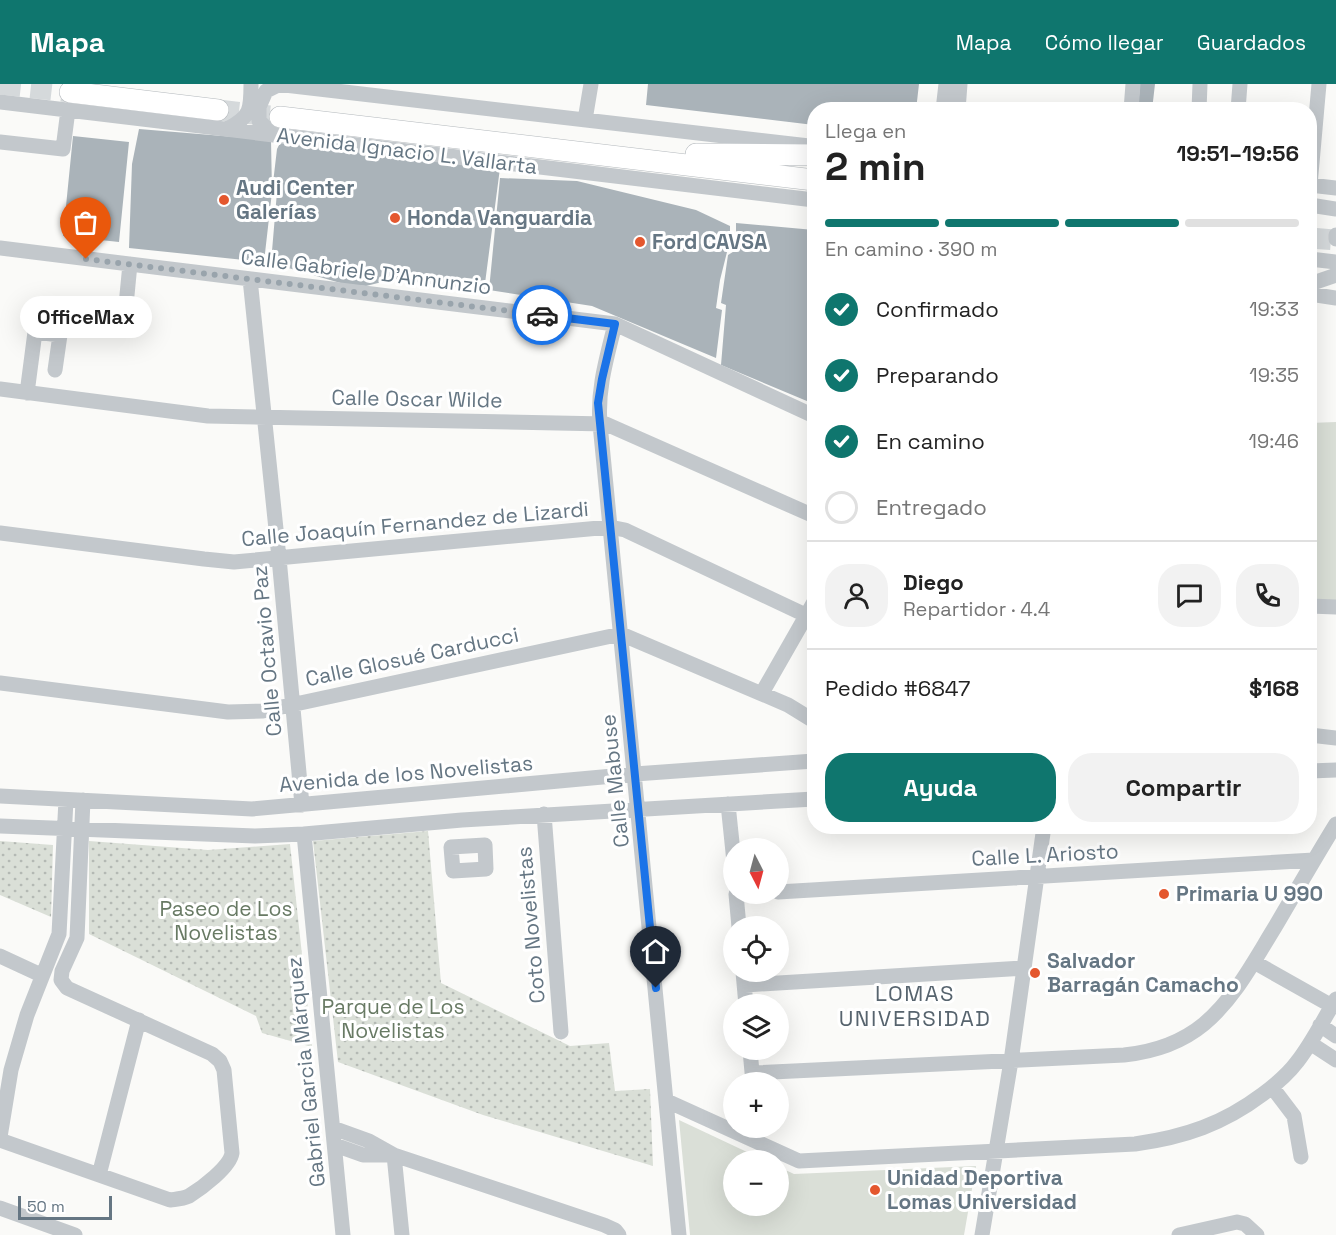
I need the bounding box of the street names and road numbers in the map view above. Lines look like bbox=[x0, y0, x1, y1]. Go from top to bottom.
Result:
street label: Avenida Ignacio L. Vallarta bbox=[275, 121, 539, 180]
street label: Calle Gabriele D'Annunzio bbox=[239, 243, 493, 300]
street label: Calle Oscar Wilde bbox=[331, 384, 503, 413]
street label: Calle Joaquín Fernandez de Lizardi bbox=[240, 495, 590, 552]
street label: Calle Octavio Paz bbox=[246, 565, 287, 738]
street label: Calle Glosué Carducci bbox=[303, 621, 521, 692]
street label: Calle Mabuse bbox=[594, 713, 635, 849]
street label: Avenida de los Novelistas bbox=[278, 749, 534, 798]
street label: Calle L. Ariosto bbox=[971, 837, 1119, 872]
street label: Coto Novelistas bbox=[510, 846, 551, 1005]
street label: Gabriel Garcia Márquez bbox=[280, 956, 331, 1188]

